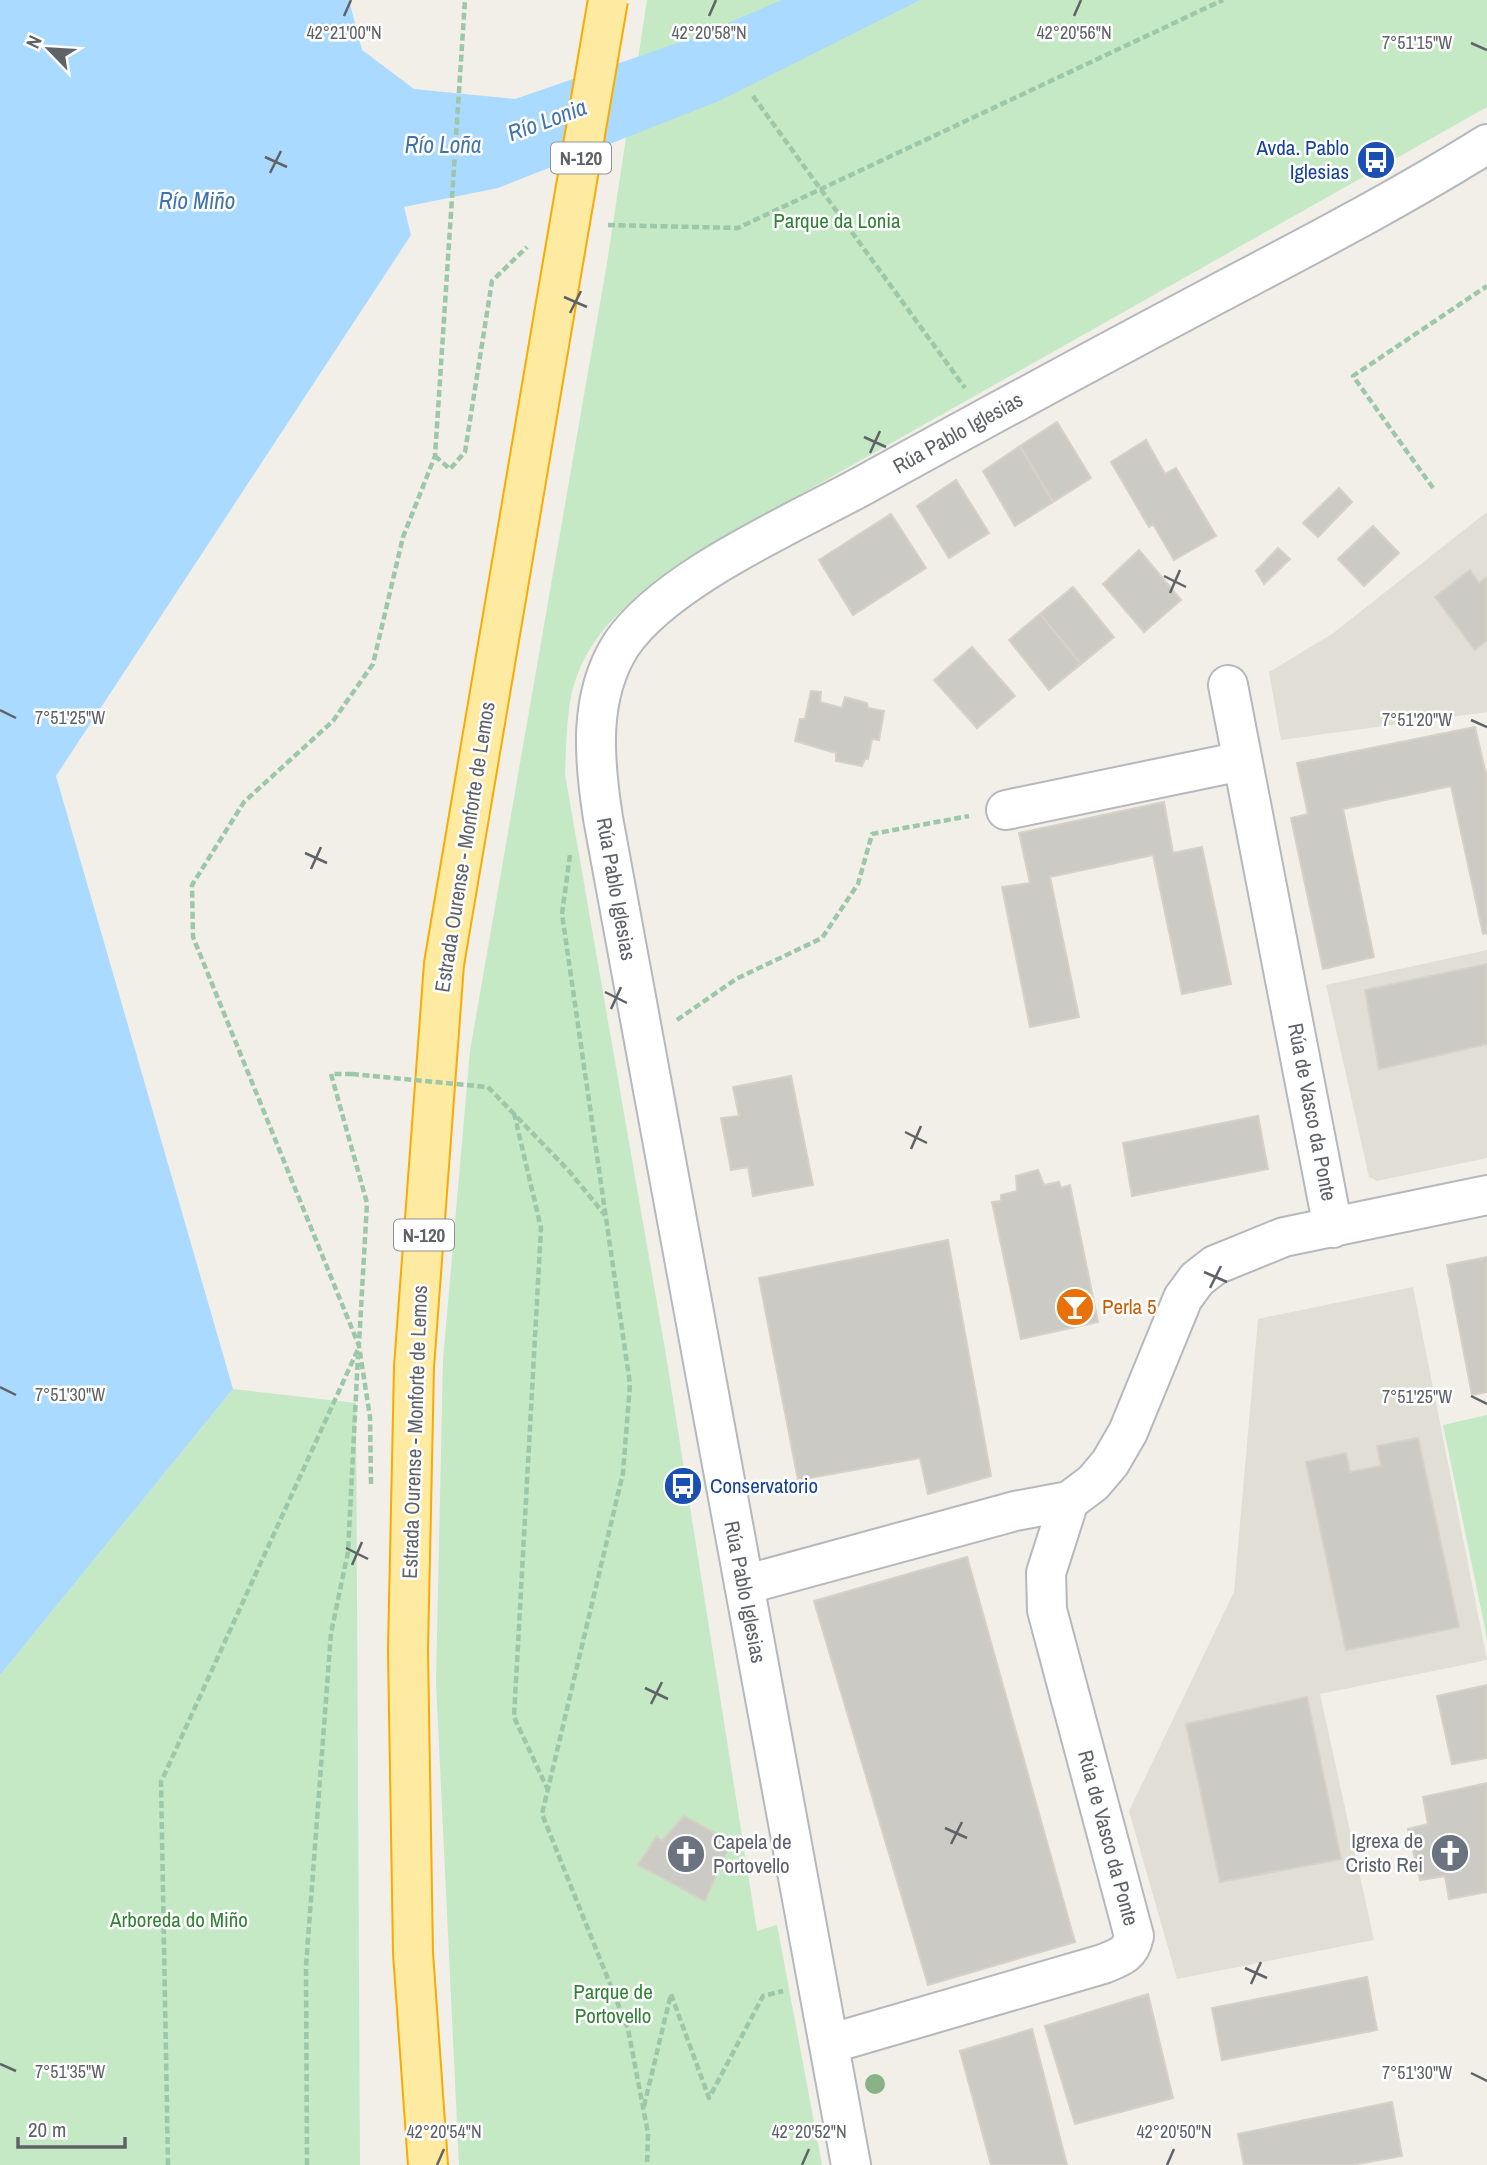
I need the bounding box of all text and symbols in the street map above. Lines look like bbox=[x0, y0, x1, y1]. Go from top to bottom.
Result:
north arrow bbox=[14, 14, 84, 84]
text: 42°21'00"N bbox=[306, 20, 382, 45]
text: 42°20'58"N bbox=[671, 20, 747, 45]
text: 42°20'56"N bbox=[1036, 20, 1112, 45]
text: 7°51'15"W bbox=[1382, 30, 1452, 55]
text: N bbox=[19, 31, 48, 52]
water label: Río Lonia bbox=[503, 91, 591, 148]
water label: Río Loña bbox=[405, 129, 481, 160]
place label: Avda. Pablo Iglesias bbox=[1255, 133, 1349, 186]
bus stop icon: Avda. Pablo Iglesias bbox=[1355, 139, 1397, 181]
road number: N-120 bbox=[551, 142, 611, 174]
water label: Río Miño bbox=[159, 185, 235, 216]
park label: Parque da Lonia bbox=[773, 206, 901, 235]
street label: Rúa Pablo Iglesias bbox=[888, 385, 1028, 480]
street label: Estrada Ourense - Monforte de Lemos bbox=[427, 700, 502, 994]
text: 7°51'25"W bbox=[35, 705, 105, 730]
text: 7°51'20"W bbox=[1382, 707, 1452, 732]
street label: Rúa Pablo Iglesias bbox=[590, 815, 643, 963]
street label: Rúa de Vasco da Ponte bbox=[1281, 1020, 1344, 1203]
road number: N-120 bbox=[394, 1219, 454, 1250]
street label: Estrada Ourense - Monforte de Lemos bbox=[395, 1285, 434, 1579]
bar icon: Perla 5 bbox=[1054, 1286, 1096, 1328]
place label: Perla 5 bbox=[1102, 1292, 1157, 1321]
text: 7°51'30"W bbox=[35, 1382, 105, 1407]
text: 7°51'25"W bbox=[1382, 1384, 1452, 1409]
bus stop icon: Conservatorio bbox=[662, 1465, 704, 1507]
place label: Conservatorio bbox=[710, 1471, 818, 1500]
street label: Rúa Pablo Iglesias bbox=[717, 1518, 774, 1666]
street label: Rúa de Vasco da Ponte bbox=[1071, 1747, 1146, 1929]
place label: Igrexa de Cristo Rei bbox=[1345, 1826, 1423, 1879]
place label: Capela de Portovello bbox=[713, 1827, 792, 1880]
church icon: Igrexa de Cristo Rei bbox=[1429, 1832, 1471, 1874]
church icon: Capela de Portovello bbox=[665, 1833, 707, 1875]
park label: Arboreda do Miño bbox=[109, 1905, 248, 1934]
park label: Parque de Portovello bbox=[573, 1977, 653, 2030]
text: 7°51'35"W bbox=[35, 2059, 105, 2084]
text: 7°51'30"W bbox=[1382, 2060, 1452, 2085]
scale bar bbox=[18, 2106, 124, 2150]
text: 20 m bbox=[28, 2115, 66, 2144]
text: 42°20'54"N bbox=[406, 2119, 482, 2144]
text: 42°20'52"N bbox=[771, 2119, 847, 2144]
text: 42°20'50"N bbox=[1136, 2119, 1212, 2144]

